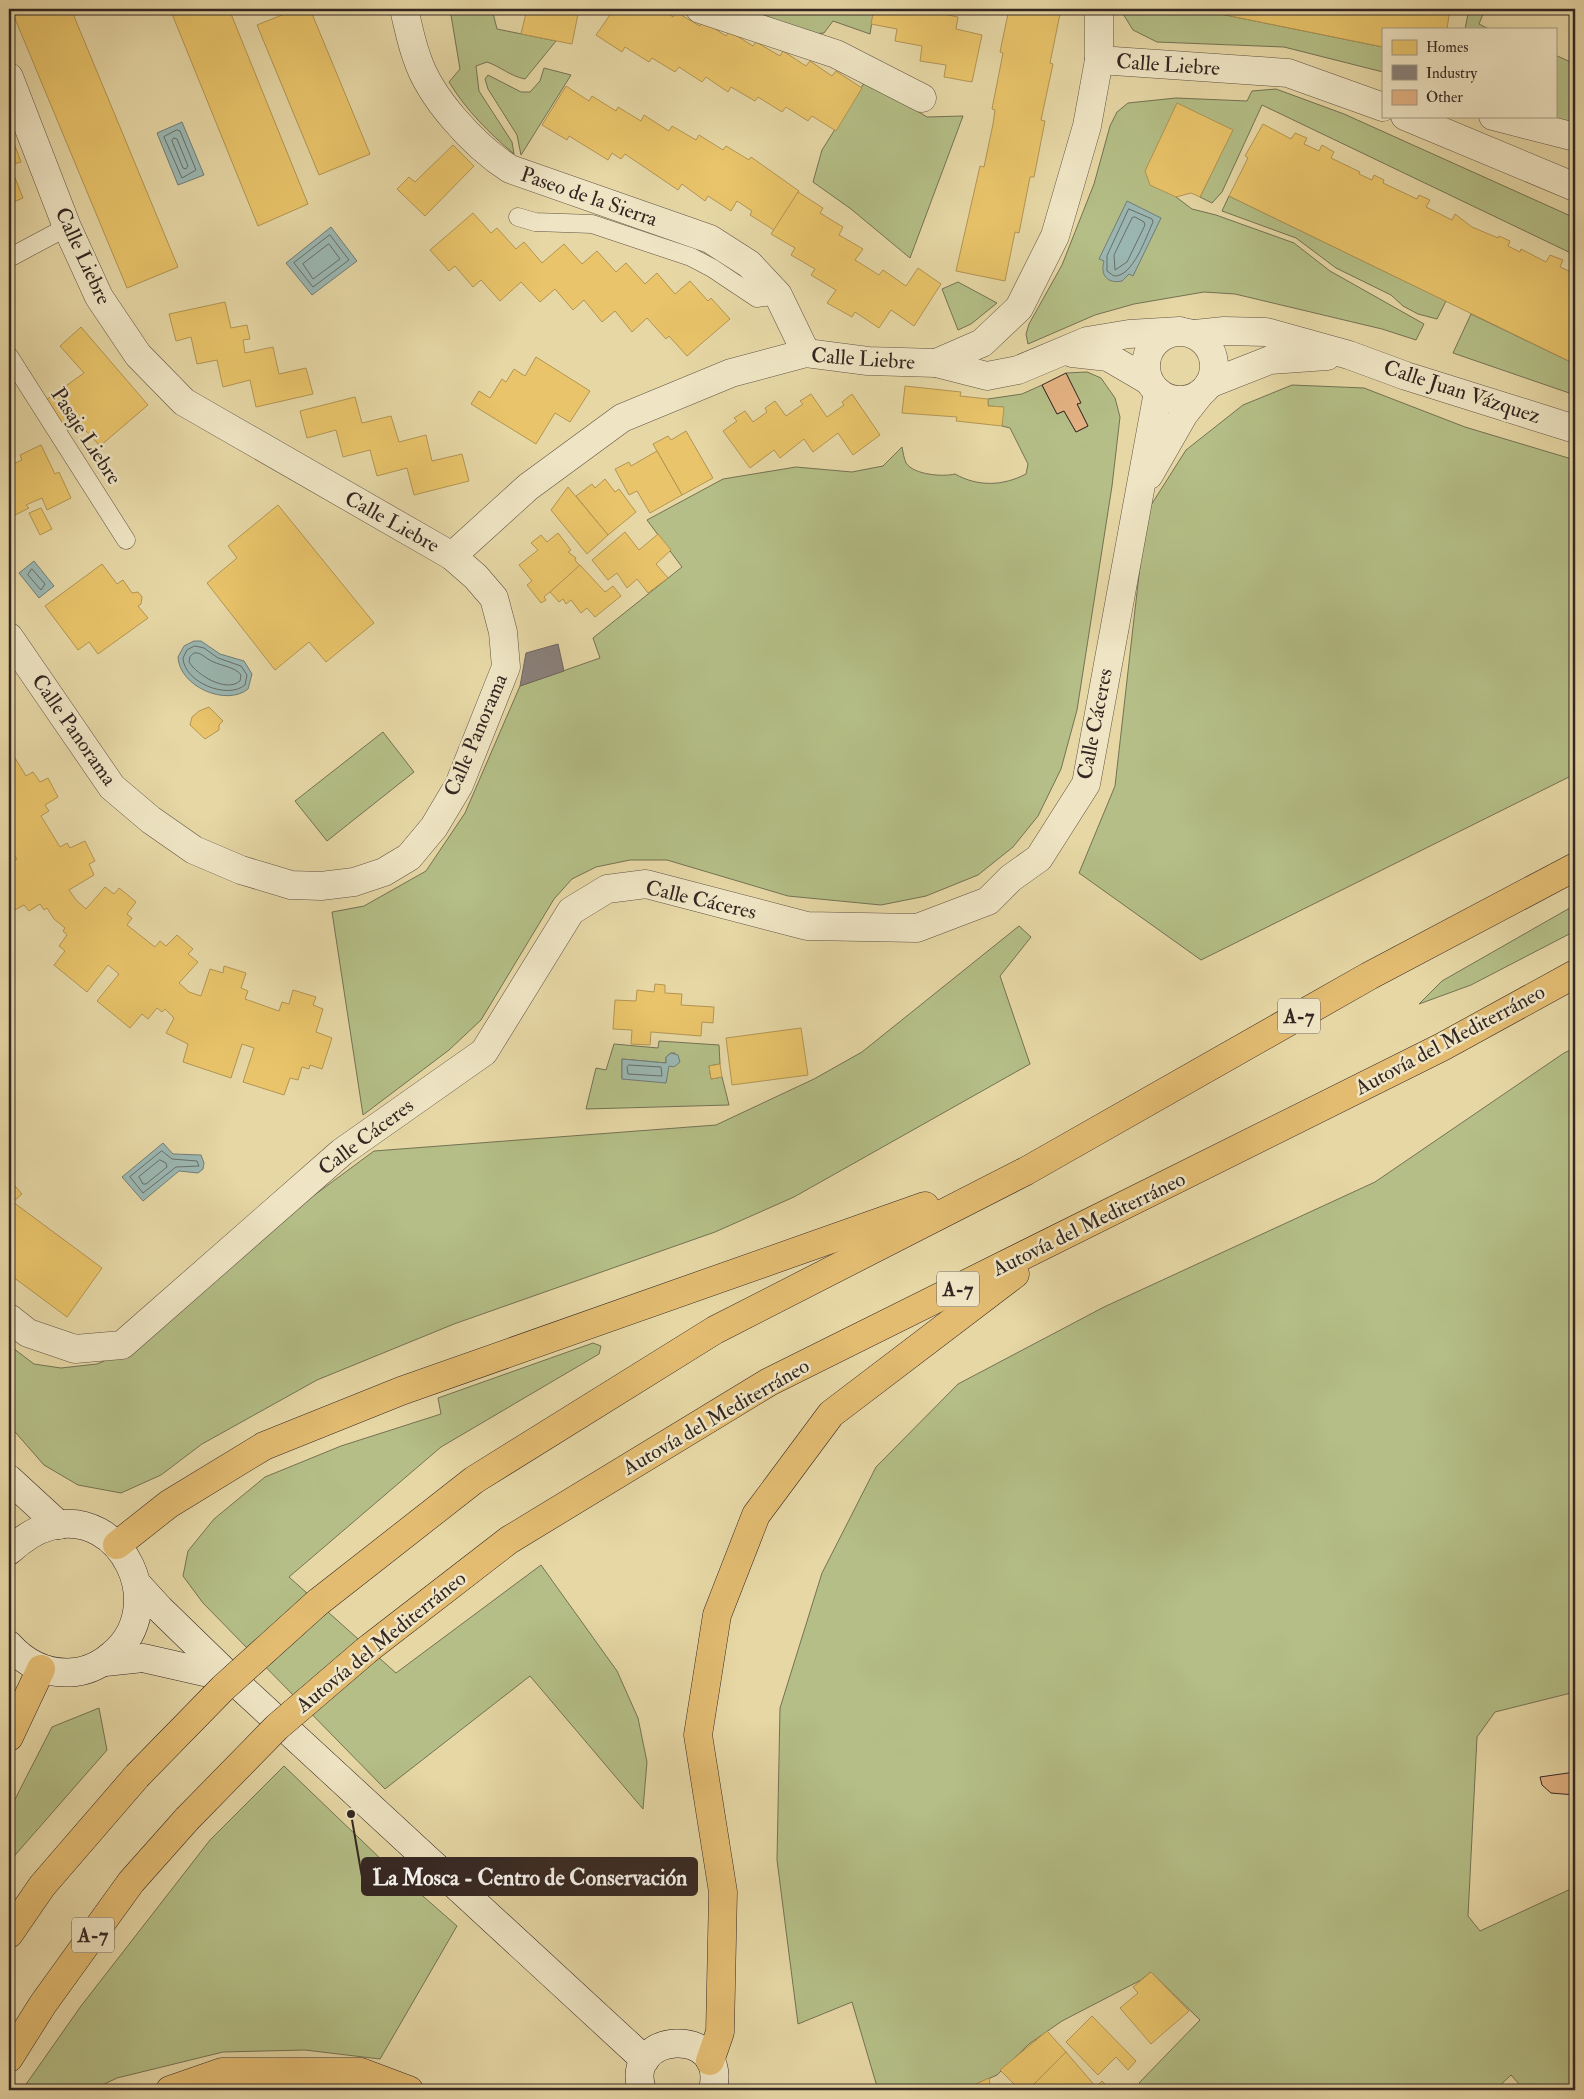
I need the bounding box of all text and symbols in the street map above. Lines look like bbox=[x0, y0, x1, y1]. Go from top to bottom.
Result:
legend bbox=[1382, 28, 1556, 118]
text: Homes bbox=[1426, 38, 1468, 57]
street label: Calle Liebre bbox=[1115, 48, 1221, 82]
text: Industry bbox=[1426, 64, 1477, 83]
text: Other bbox=[1426, 88, 1463, 107]
street label: Paseo de la Sierra bbox=[517, 161, 661, 233]
street label: Calle Liebre bbox=[49, 203, 117, 309]
street label: Calle Liebre bbox=[810, 342, 916, 376]
street label: Calle Juan Vázquez bbox=[1380, 354, 1544, 430]
street label: Pasaje Liebre bbox=[45, 382, 128, 490]
street label: Calle Liebre bbox=[340, 485, 444, 559]
street label: Calle Cáceres bbox=[1071, 666, 1119, 782]
street label: Calle Panorama bbox=[26, 669, 123, 791]
street label: Calle Panorama bbox=[438, 669, 514, 800]
street label: Calle Cáceres bbox=[643, 874, 759, 926]
street label: Autovía del Mediterráneo bbox=[1349, 978, 1550, 1102]
road number: A-7 bbox=[1278, 998, 1320, 1034]
street label: Calle Cáceres bbox=[313, 1092, 419, 1182]
street label: Autovía del Mediterráneo bbox=[987, 1166, 1190, 1283]
road number: A-7 bbox=[937, 1272, 979, 1306]
street label: Autovía del Mediterráneo bbox=[617, 1352, 814, 1482]
street label: Autovía del Mediterráneo bbox=[290, 1565, 472, 1720]
callout: La Mosca - Centro de Conservación bbox=[362, 1858, 697, 1895]
text: La Mosca - Centro de Conservación bbox=[373, 1864, 688, 1892]
road number: A-7 bbox=[72, 1918, 114, 1952]

